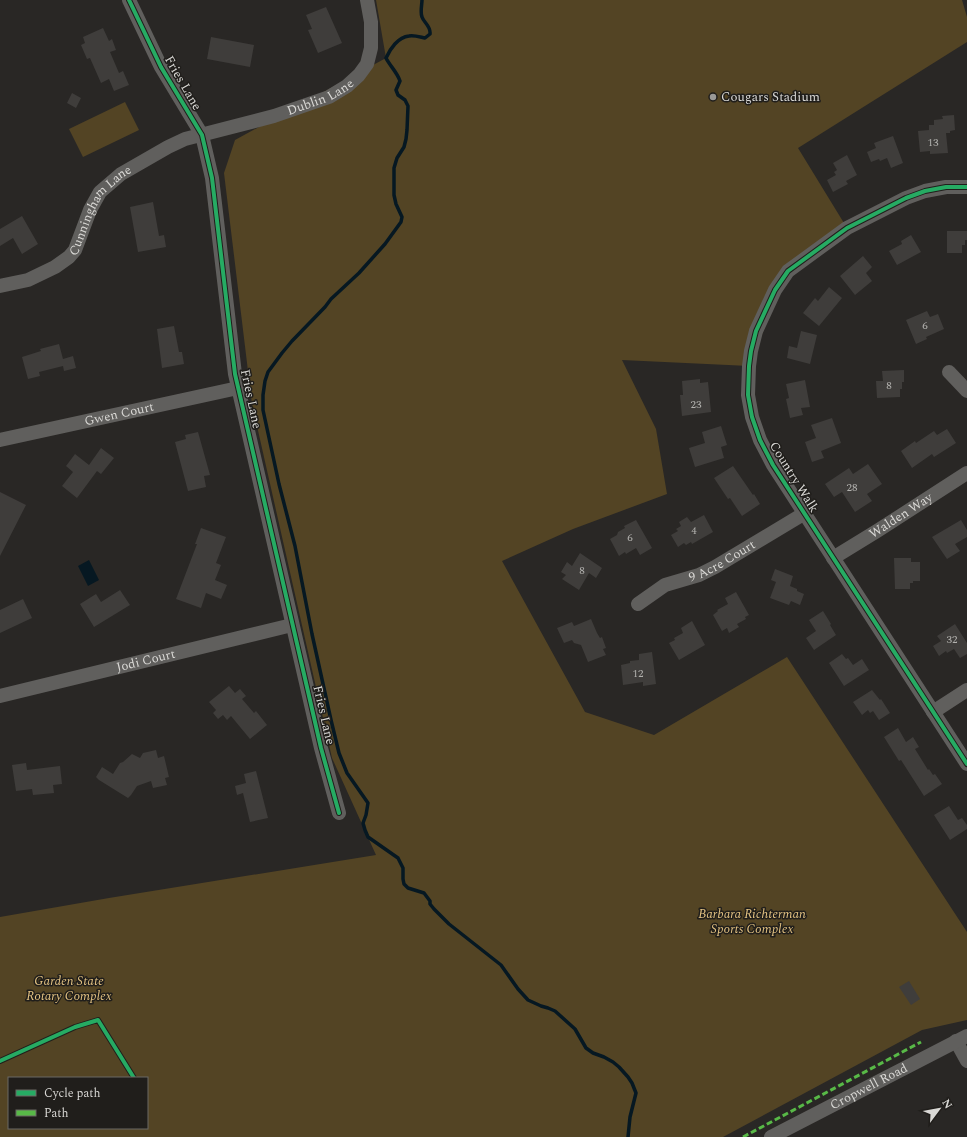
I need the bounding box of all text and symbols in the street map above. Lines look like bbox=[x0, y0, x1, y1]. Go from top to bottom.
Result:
street label: Fries Lane bbox=[159, 52, 207, 114]
street label: Dublin Lane bbox=[284, 74, 359, 121]
place label: Cougars Stadium bbox=[721, 87, 820, 107]
marker: Cougars Stadium bbox=[708, 92, 718, 102]
house number: 13 bbox=[928, 134, 939, 151]
street label: Cunningham Lane bbox=[64, 160, 135, 261]
house number: 6 bbox=[922, 317, 928, 334]
street label: Fries Lane bbox=[235, 367, 267, 431]
house number: 8 bbox=[886, 377, 892, 394]
house number: 23 bbox=[691, 396, 702, 413]
street label: Gwen Court bbox=[83, 397, 156, 431]
street label: Country Walk bbox=[764, 438, 824, 516]
house number: 28 bbox=[847, 479, 858, 496]
street label: Walden Way bbox=[865, 487, 937, 544]
house number: 4 bbox=[691, 522, 697, 539]
house number: 6 bbox=[627, 529, 633, 546]
street label: 9 Acre Court bbox=[686, 535, 760, 588]
house number: 8 bbox=[579, 562, 585, 579]
house number: 32 bbox=[947, 631, 958, 648]
street label: Jodi Court bbox=[114, 644, 178, 677]
house number: 12 bbox=[633, 665, 644, 682]
street label: Fries Lane bbox=[307, 683, 341, 747]
park label: Barbara Richterman Sports Complex bbox=[698, 904, 806, 939]
park label: Garden State Rotary Complex bbox=[26, 971, 112, 1006]
street label: Cropwell Road bbox=[826, 1058, 911, 1115]
legend bbox=[8, 1077, 148, 1129]
text: Cycle path bbox=[44, 1084, 101, 1103]
north arrow bbox=[919, 1089, 959, 1129]
text: N bbox=[937, 1096, 957, 1112]
text: Path bbox=[44, 1104, 69, 1123]

